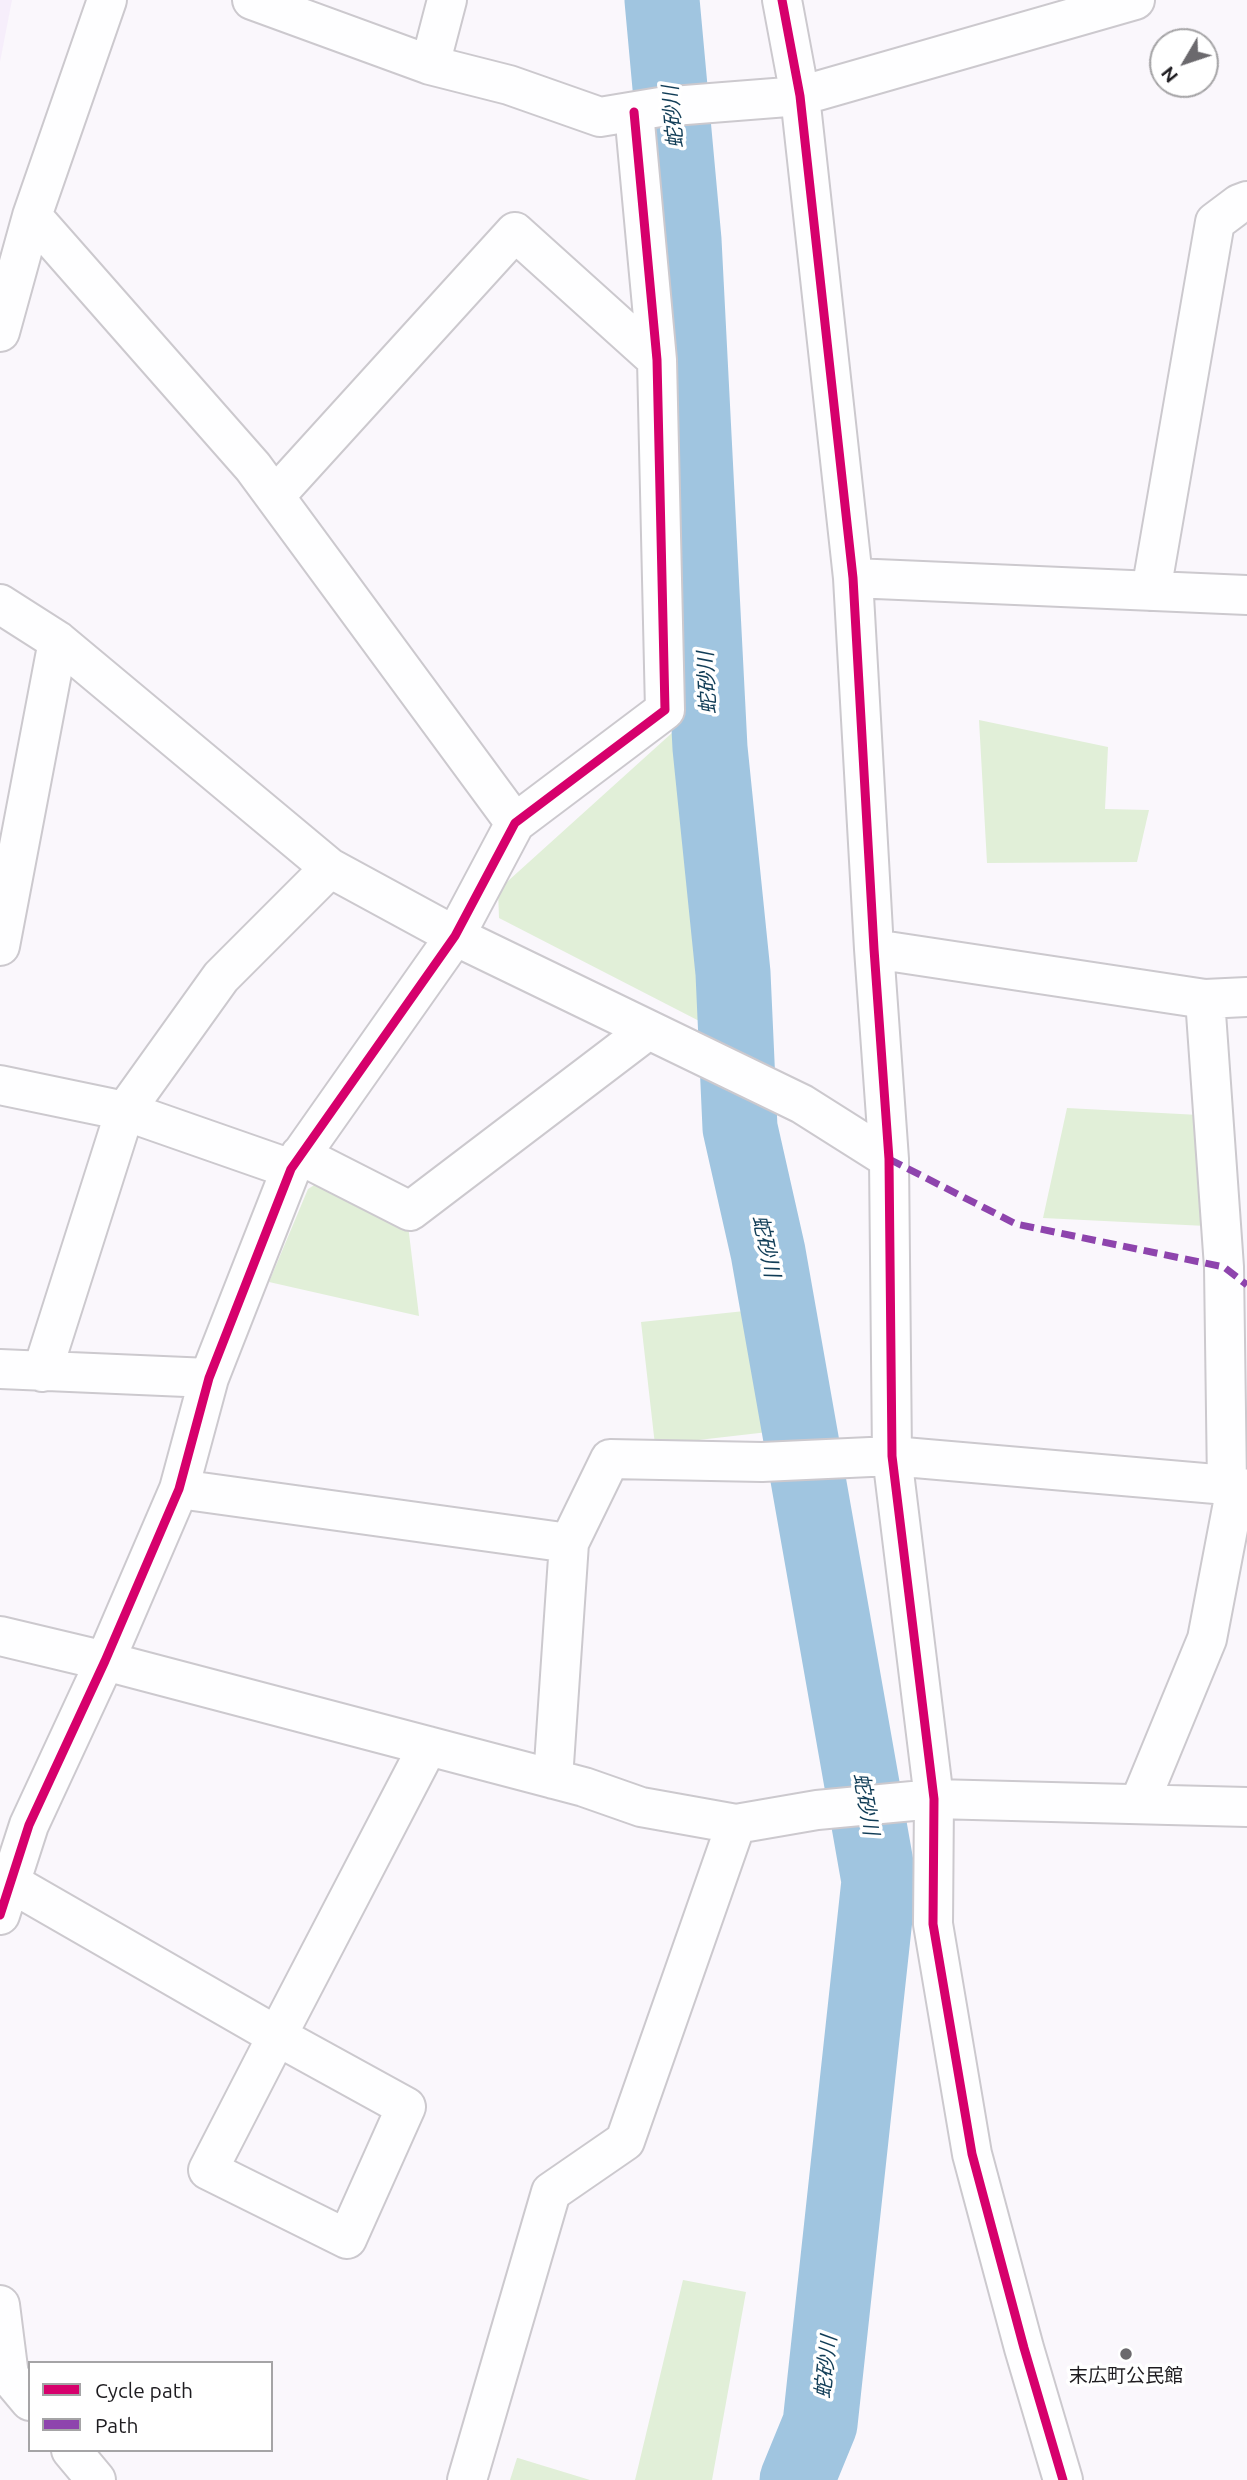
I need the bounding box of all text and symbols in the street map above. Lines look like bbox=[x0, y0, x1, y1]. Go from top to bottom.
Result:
north arrow bbox=[1149, 28, 1219, 98]
text: N bbox=[1156, 63, 1182, 87]
water label: 蛇砂川 bbox=[658, 85, 688, 149]
water label: 蛇砂川 bbox=[693, 651, 721, 715]
water label: 蛇砂川 bbox=[747, 1213, 785, 1279]
water label: 蛇砂川 bbox=[848, 1771, 884, 1837]
water label: 蛇砂川 bbox=[810, 2334, 842, 2400]
marker: 末広町公民館 bbox=[1118, 2346, 1134, 2362]
legend bbox=[28, 2361, 273, 2452]
place label: 末広町公民館 bbox=[1069, 2365, 1183, 2387]
text: Cycle path bbox=[95, 2378, 193, 2402]
text: Path bbox=[95, 2413, 138, 2437]

